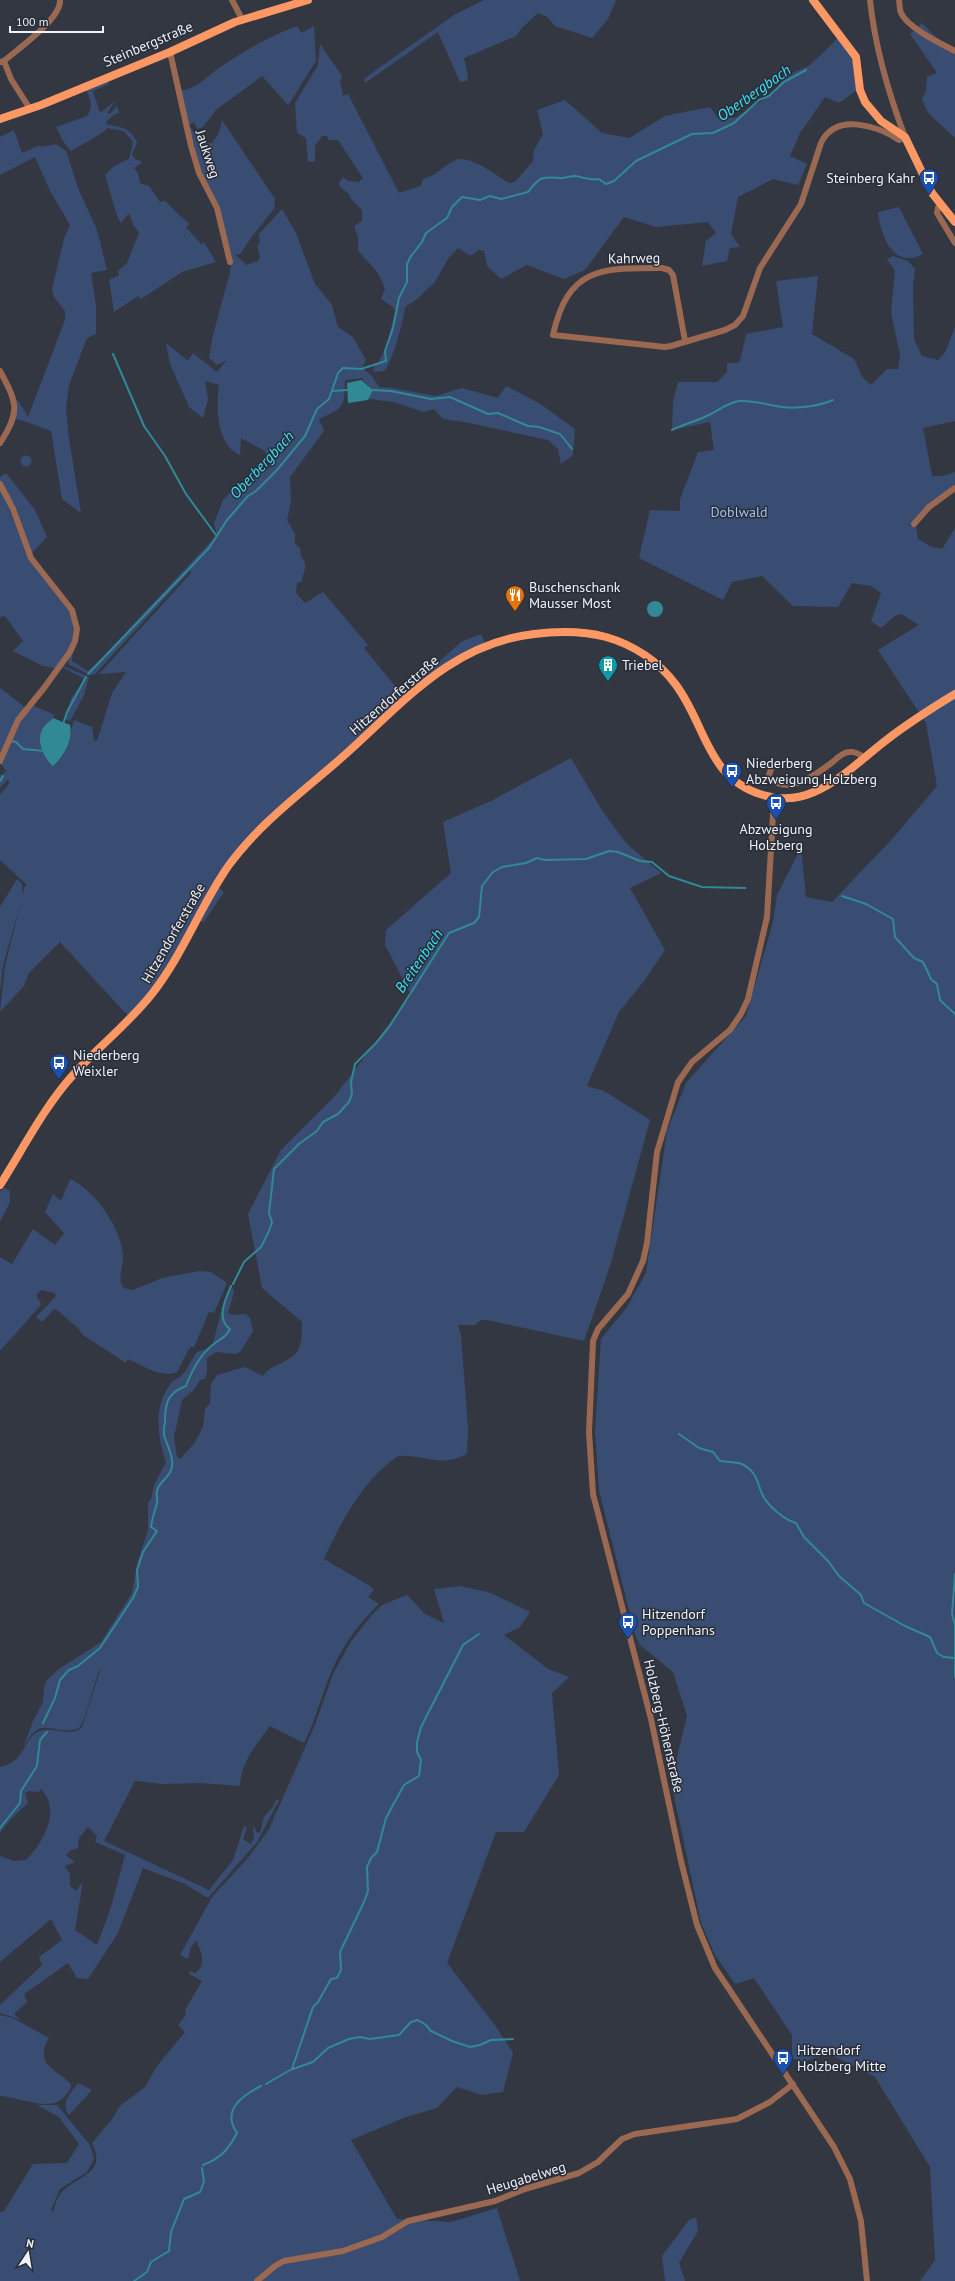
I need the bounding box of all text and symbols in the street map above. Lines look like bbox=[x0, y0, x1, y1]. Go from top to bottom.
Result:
scale bar bbox=[10, 8, 103, 34]
text: 100 m bbox=[16, 14, 49, 29]
street label: Steinbergstraße bbox=[101, 17, 195, 71]
water label: Oberbergbach bbox=[713, 60, 794, 125]
street label: Jaukweg bbox=[191, 127, 224, 181]
bus stop icon: Steinberg Kahr bbox=[918, 167, 940, 195]
place label: Steinberg Kahr bbox=[826, 169, 915, 187]
street label: Kahrweg bbox=[608, 249, 660, 267]
water label: Oberbergbach bbox=[225, 427, 298, 503]
park label: Doblwald bbox=[710, 503, 768, 521]
place label: Buschenschank Mausser Most bbox=[529, 578, 621, 612]
restaurant icon: Buschenschank Mausser Most bbox=[504, 584, 526, 612]
street label: Hitzendorferstraße bbox=[346, 651, 442, 739]
building icon: Triebel bbox=[597, 654, 619, 682]
place label: Triebel bbox=[622, 656, 663, 674]
place label: Niederberg Abzweigung Holzberg bbox=[746, 754, 877, 788]
bus stop icon: Niederberg Abzweigung Holzberg bbox=[721, 760, 743, 788]
bus stop icon: Abzweigung Holzberg bbox=[765, 792, 787, 820]
place label: Abzweigung Holzberg bbox=[739, 820, 813, 854]
street label: Hitzendorferstraße bbox=[137, 880, 209, 986]
water label: Breitenbach bbox=[390, 925, 447, 996]
place label: Niederberg Weixler bbox=[73, 1046, 140, 1080]
bus stop icon: Niederberg Weixler bbox=[48, 1052, 70, 1080]
place label: Hitzendorf Poppenhans bbox=[642, 1605, 715, 1639]
bus stop icon: Hitzendorf Poppenhans bbox=[617, 1611, 639, 1639]
street label: Holzberg-Höhenstraße bbox=[640, 1658, 688, 1794]
place label: Hitzendorf Holzberg Mitte bbox=[797, 2041, 886, 2075]
bus stop icon: Hitzendorf Holzberg Mitte bbox=[772, 2047, 794, 2075]
street label: Heugabelweg bbox=[484, 2157, 568, 2199]
north arrow bbox=[8, 2233, 48, 2273]
text: N bbox=[25, 2236, 35, 2251]

